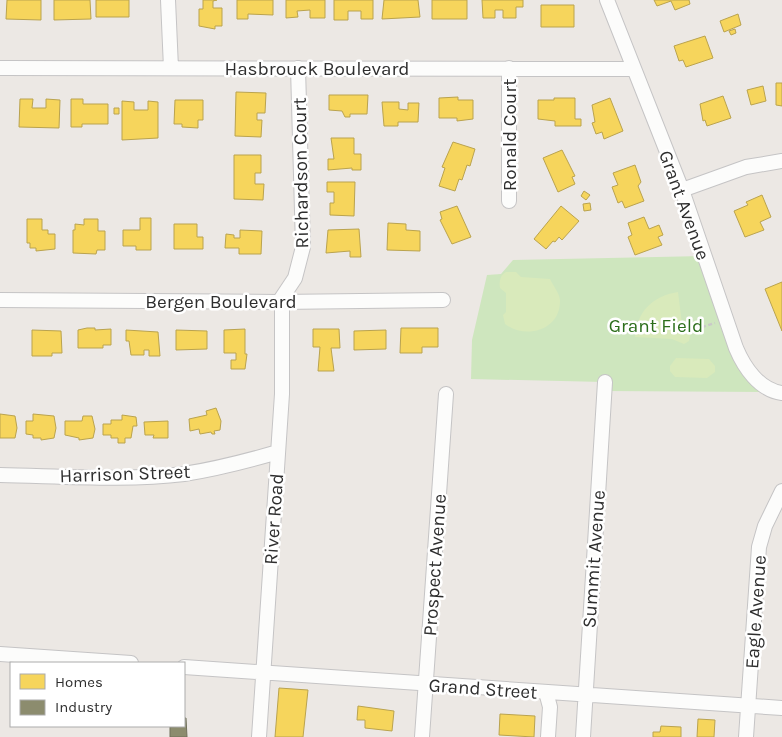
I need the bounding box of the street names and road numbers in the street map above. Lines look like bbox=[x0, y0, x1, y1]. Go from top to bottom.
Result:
street label: Hasbrouck Boulevard bbox=[224, 58, 410, 80]
street label: Ronald Court bbox=[499, 79, 521, 191]
street label: Richardson Court bbox=[289, 97, 313, 249]
street label: Grant Avenue bbox=[654, 147, 714, 263]
street label: Bergen Boulevard bbox=[145, 291, 297, 313]
street label: Harrison Street bbox=[59, 461, 191, 487]
street label: River Road bbox=[260, 473, 288, 566]
street label: Summit Avenue bbox=[578, 489, 610, 629]
street label: Prospect Avenue bbox=[419, 493, 451, 637]
street label: Eagle Avenue bbox=[741, 554, 771, 670]
street label: Grand Street bbox=[428, 674, 538, 704]

